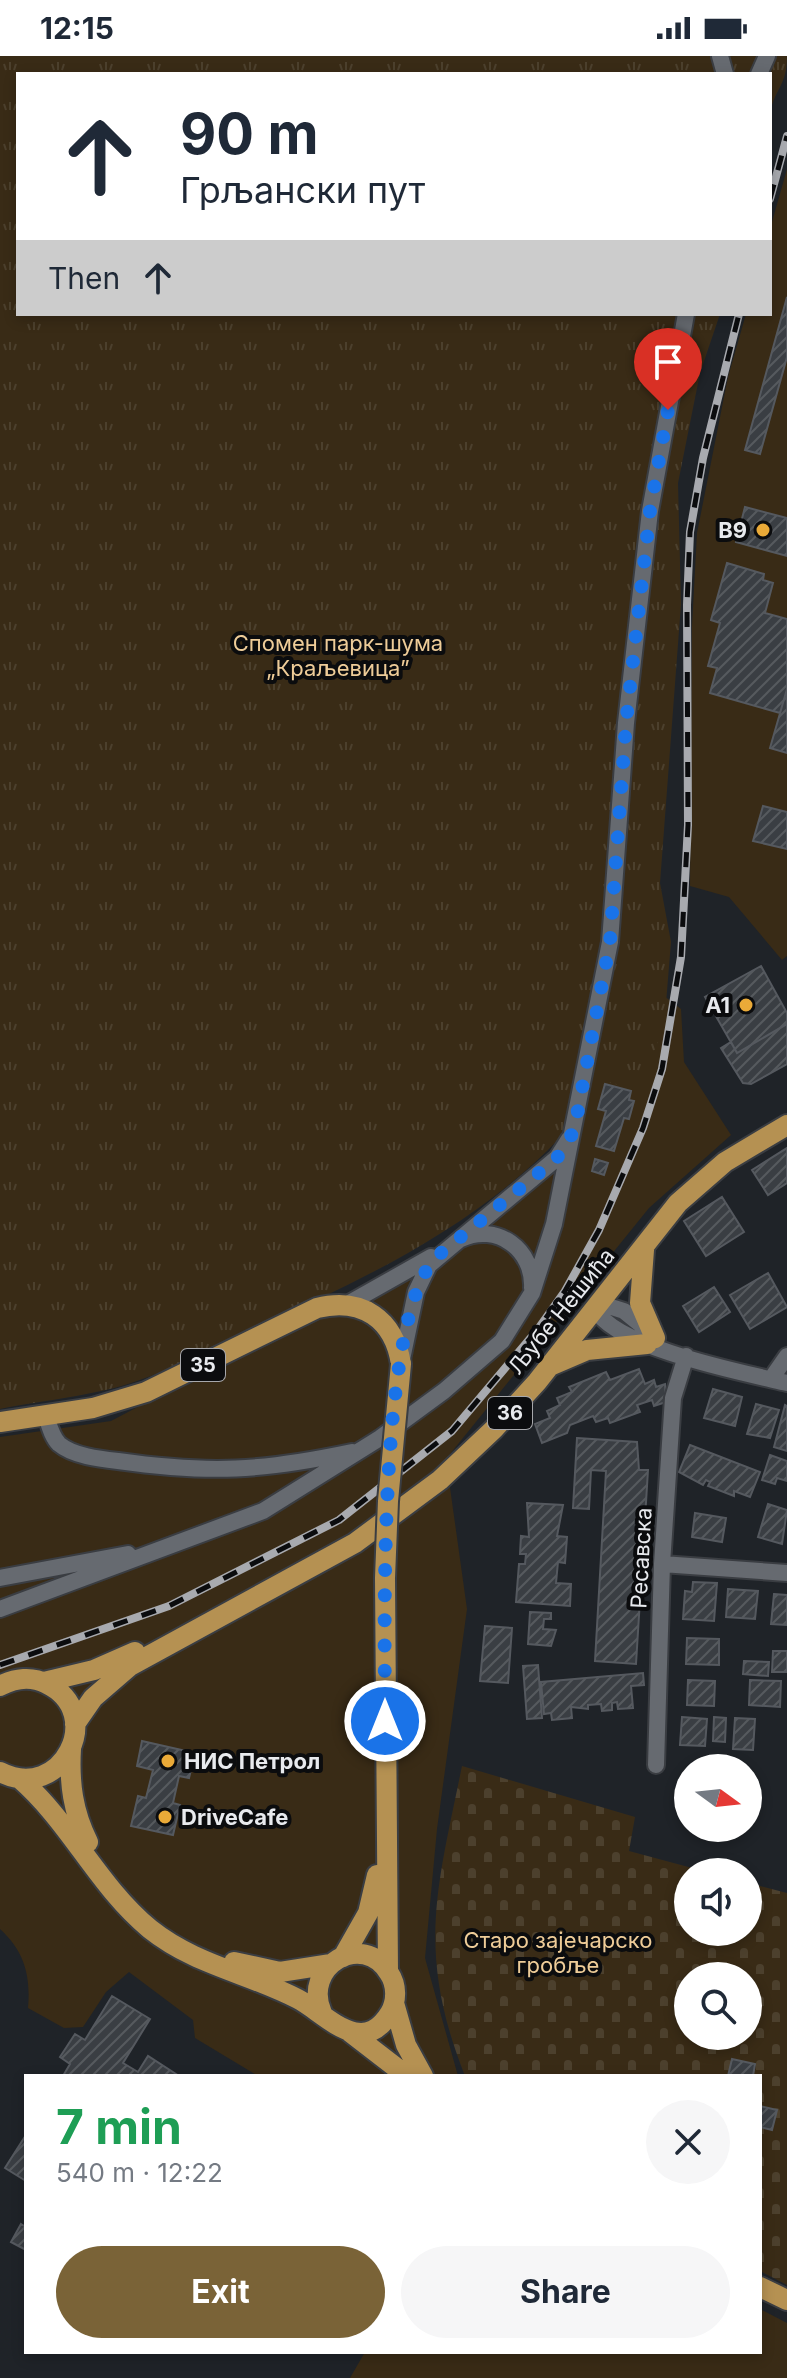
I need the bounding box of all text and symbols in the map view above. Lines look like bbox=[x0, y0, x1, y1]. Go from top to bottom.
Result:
text: 12:15 bbox=[40, 10, 114, 46]
text: 90 m bbox=[180, 100, 319, 168]
icon: ahead bbox=[48, 104, 152, 208]
text: Грљански пут bbox=[180, 168, 425, 212]
icon: ahead bbox=[136, 256, 180, 300]
text: Then bbox=[48, 260, 120, 296]
pin bbox=[634, 328, 702, 410]
icon: arrive bbox=[646, 340, 690, 384]
place label: B9 bbox=[718, 517, 747, 543]
marker: B9 bbox=[754, 521, 772, 539]
park label: Спомен парк-шума „Краљевица” bbox=[233, 630, 443, 681]
place label: A1 bbox=[705, 992, 730, 1018]
marker: A1 bbox=[737, 996, 755, 1014]
street label: Љубе Нешића bbox=[502, 1243, 620, 1379]
road number: 35 bbox=[181, 1349, 225, 1381]
road number: 36 bbox=[488, 1397, 532, 1429]
street label: Ресавска bbox=[625, 1507, 657, 1609]
position arrow bbox=[343, 1679, 427, 1763]
place label: НИС Петрол bbox=[184, 1748, 320, 1774]
marker: НИС Петрол bbox=[159, 1752, 177, 1770]
north arrow bbox=[674, 1754, 762, 1842]
map controls bbox=[674, 1754, 762, 2050]
place label: DriveCafe bbox=[181, 1804, 288, 1830]
marker: DriveCafe bbox=[156, 1808, 174, 1826]
button: sound bbox=[674, 1858, 762, 1946]
park label: Старо зајечарско гробље bbox=[464, 1927, 652, 1978]
button: search bbox=[674, 1962, 762, 2050]
text: 7 min bbox=[56, 2097, 182, 2156]
button: close bbox=[646, 2100, 730, 2184]
text: 540 m · 12:22 bbox=[56, 2157, 223, 2188]
button: Exit bbox=[56, 2246, 385, 2338]
button: Share bbox=[401, 2246, 730, 2338]

